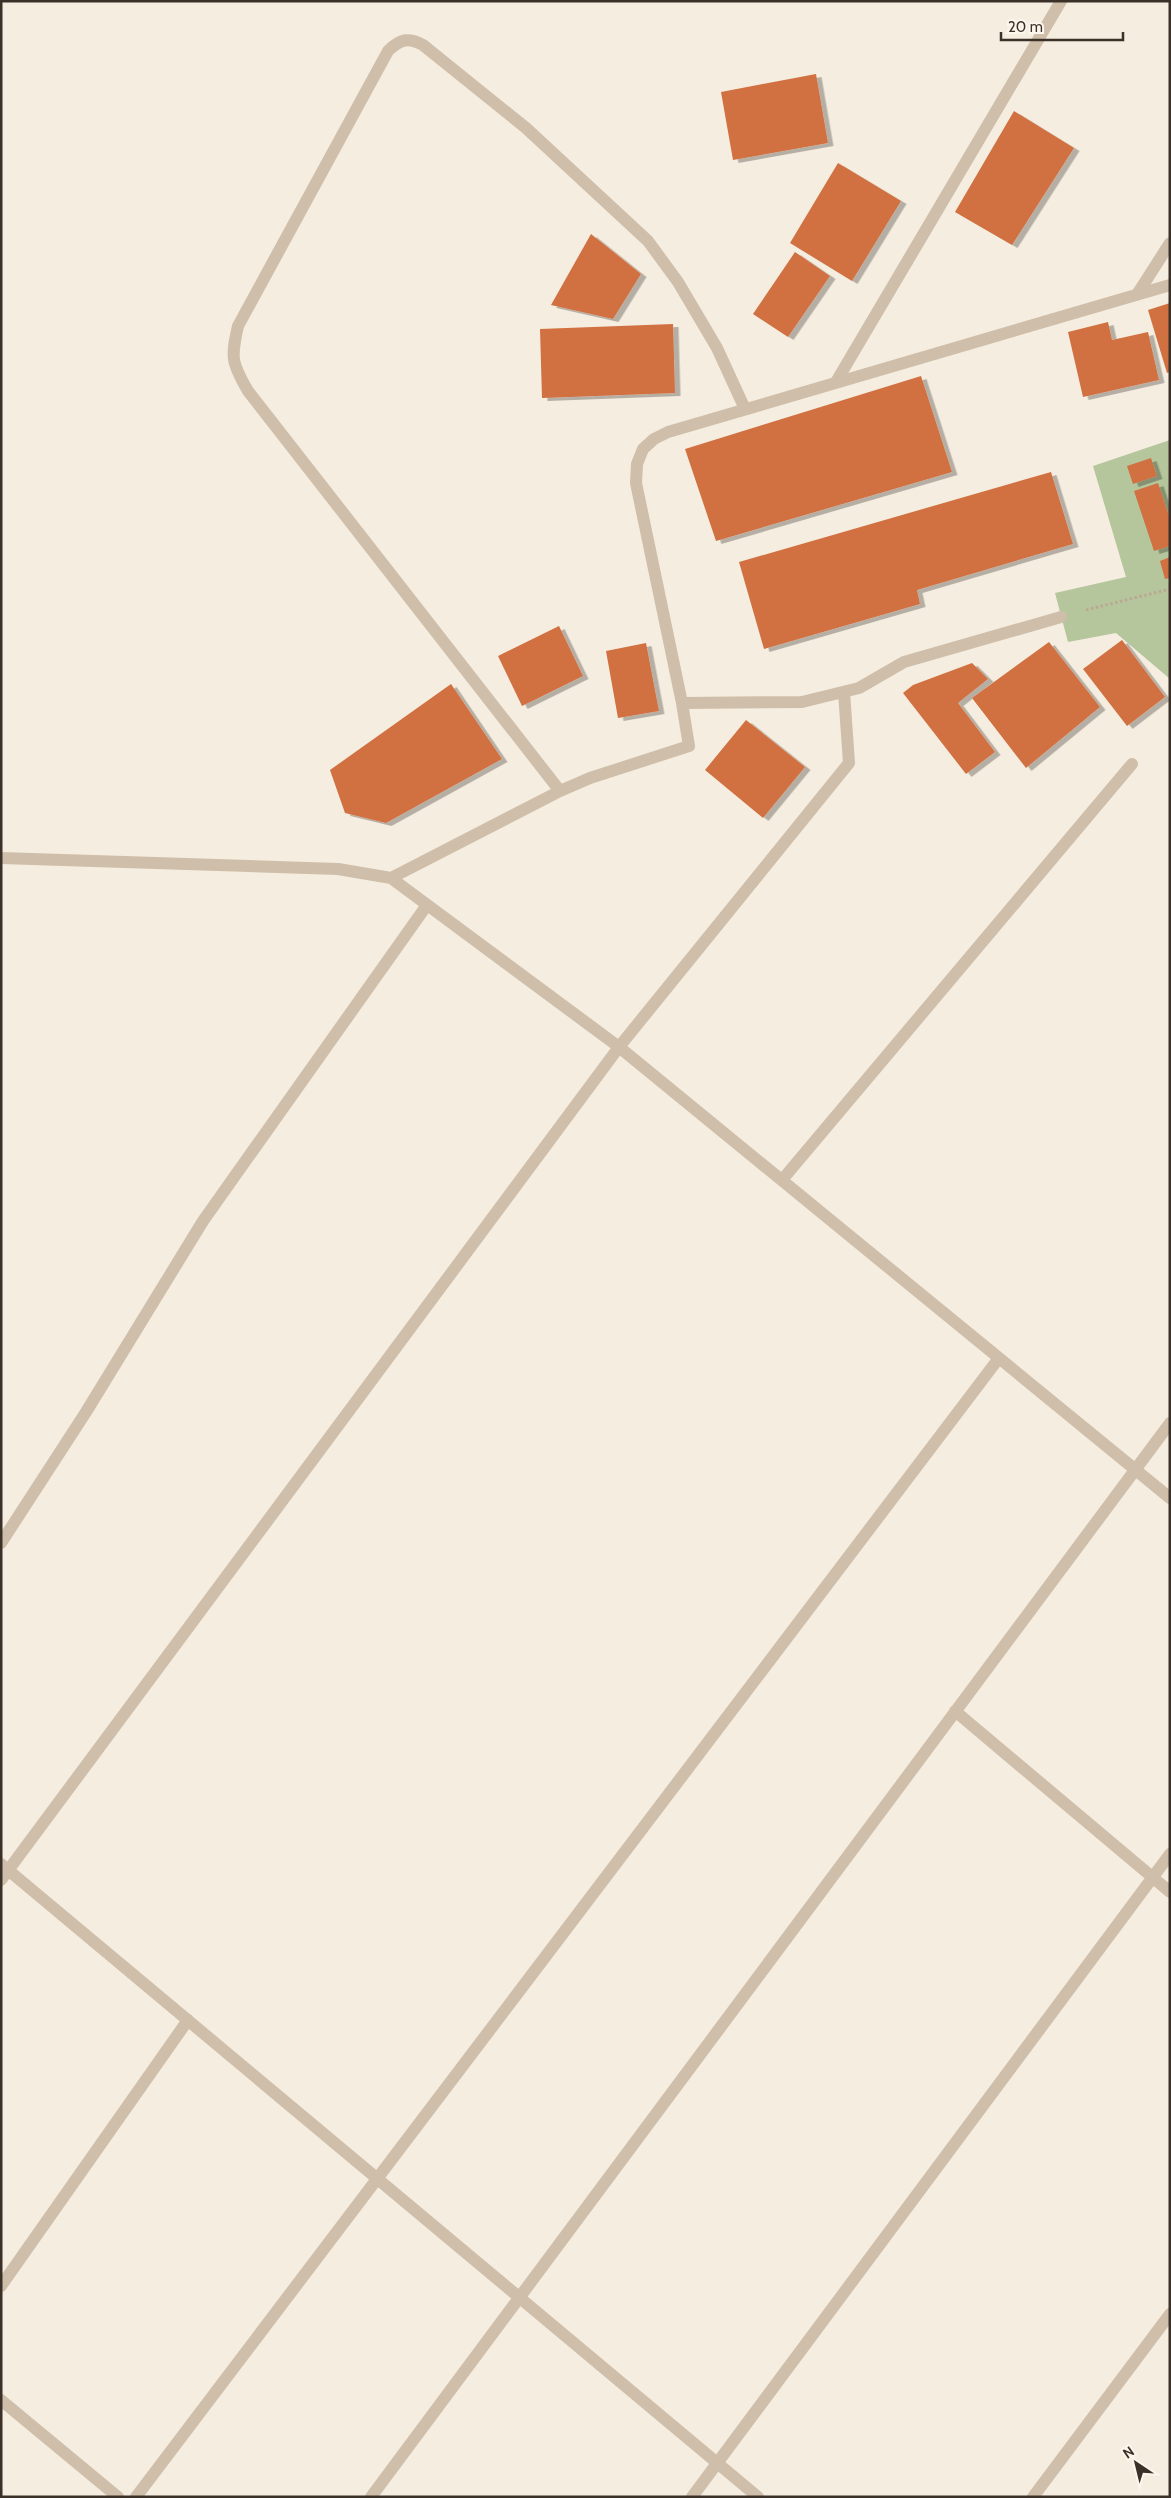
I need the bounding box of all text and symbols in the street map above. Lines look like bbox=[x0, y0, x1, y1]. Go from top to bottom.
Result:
scale bar bbox=[1001, 10, 1124, 42]
text: 20 m bbox=[1008, 18, 1043, 36]
north arrow bbox=[1111, 2438, 1161, 2488]
text: N bbox=[1119, 2442, 1138, 2463]

